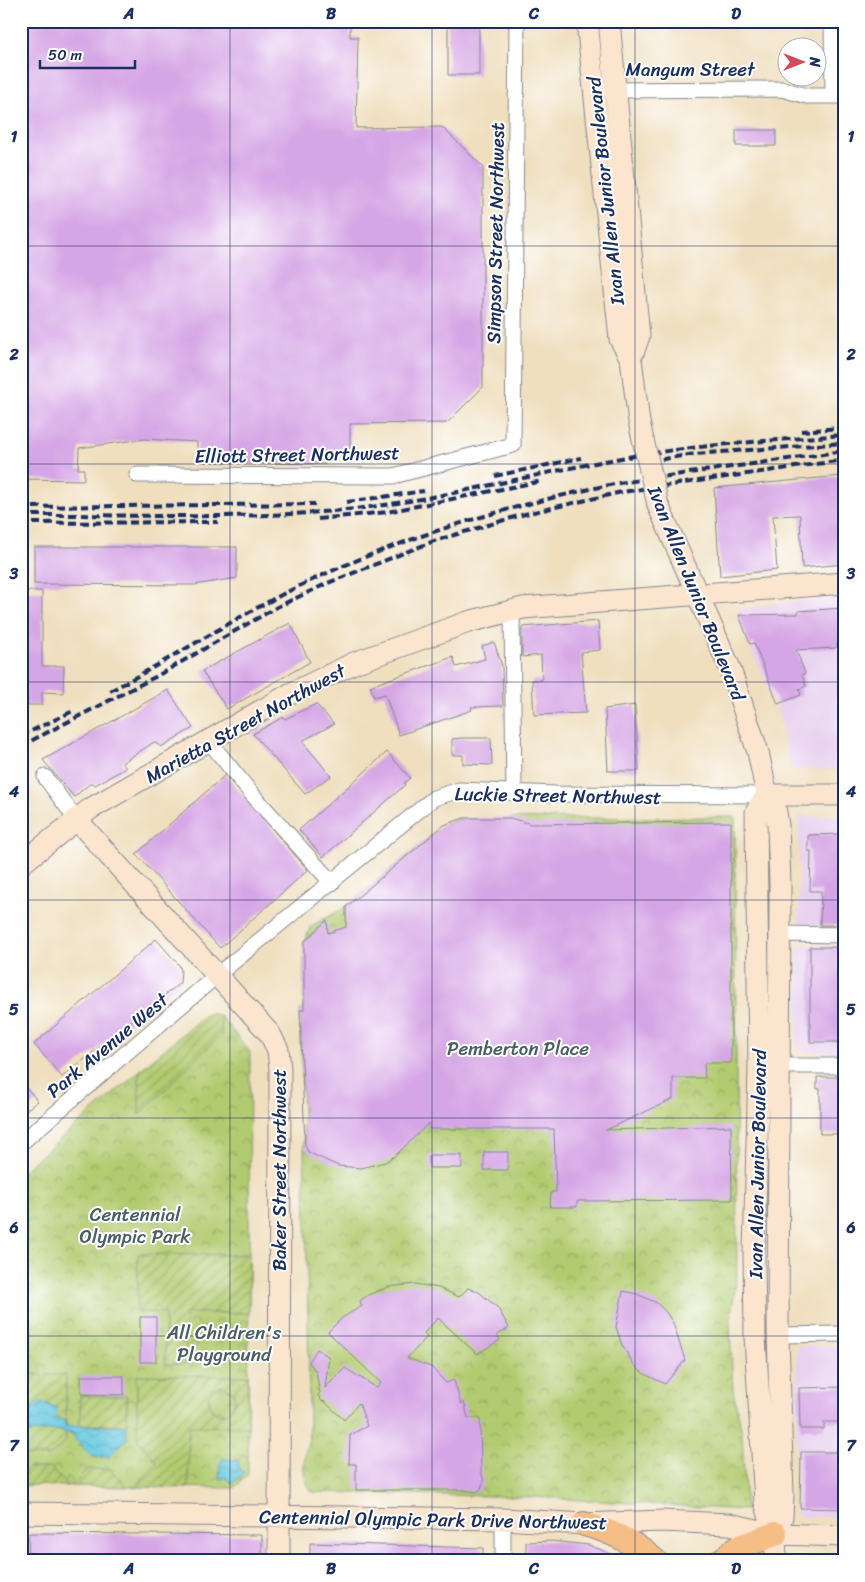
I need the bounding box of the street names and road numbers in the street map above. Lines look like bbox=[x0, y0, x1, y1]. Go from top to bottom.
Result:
street label: Mangum Street bbox=[625, 53, 756, 86]
street label: Ivan Allen Junior Boulevard bbox=[577, 74, 634, 308]
street label: Simpson Street Northwest bbox=[477, 122, 514, 344]
street label: Elliott Street Northwest bbox=[194, 436, 400, 473]
street label: Ivan Allen Junior Boulevard bbox=[638, 480, 755, 707]
street label: Marietta Street Northwest bbox=[139, 654, 353, 792]
street label: Luckie Street Northwest bbox=[454, 777, 662, 814]
street label: Park Avenue West bbox=[39, 983, 177, 1107]
street label: Ivan Allen Junior Boulevard bbox=[739, 1048, 776, 1280]
street label: Baker Street Northwest bbox=[263, 1069, 296, 1271]
street label: Centennial Olympic Park Drive Northwest bbox=[259, 1500, 607, 1539]

